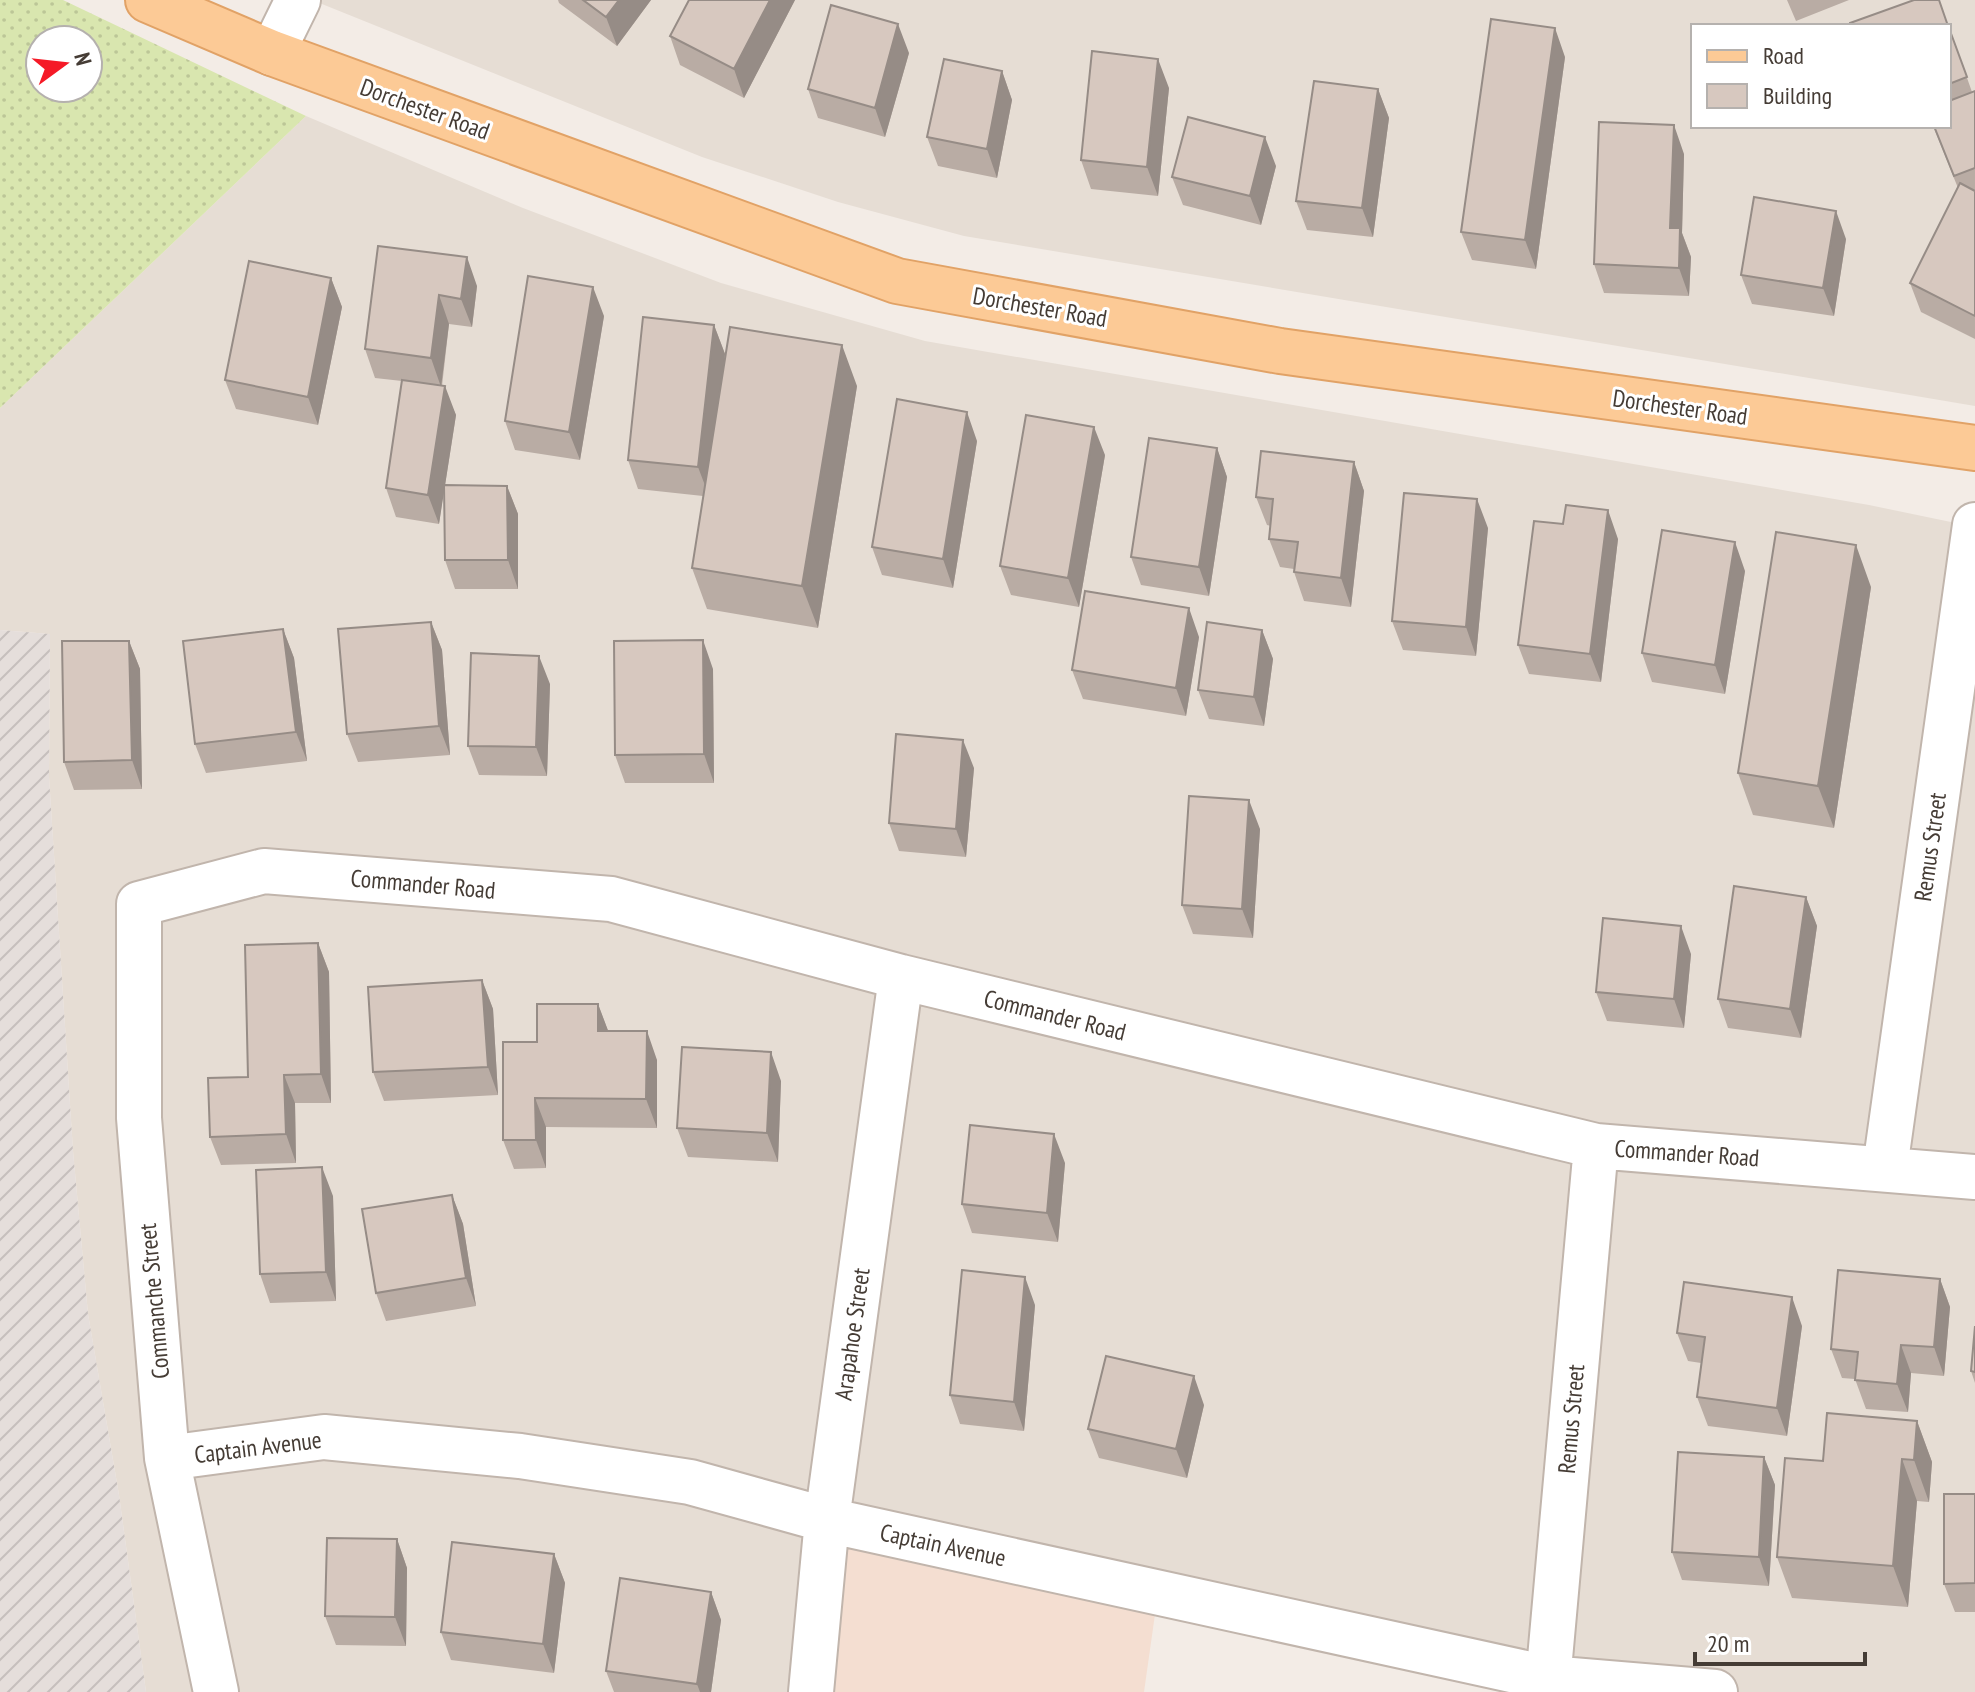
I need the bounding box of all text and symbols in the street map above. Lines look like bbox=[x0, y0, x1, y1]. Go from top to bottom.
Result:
north arrow bbox=[24, 24, 104, 104]
legend bbox=[1691, 24, 1951, 128]
text: Road bbox=[1763, 40, 1804, 71]
text: N bbox=[68, 49, 98, 68]
street label: Dorchester Road bbox=[356, 71, 494, 147]
text: Building bbox=[1763, 80, 1832, 111]
street label: Dorchester Road bbox=[971, 280, 1109, 334]
street label: Dorchester Road bbox=[1611, 382, 1749, 432]
street label: Remus Street bbox=[1907, 790, 1953, 903]
street label: Commander Road bbox=[349, 862, 497, 906]
street label: Commander Road bbox=[981, 982, 1129, 1048]
street label: Commander Road bbox=[1614, 1132, 1760, 1174]
street label: Commanche Street bbox=[132, 1222, 176, 1380]
street label: Arapahoe Street bbox=[827, 1266, 877, 1402]
street label: Remus Street bbox=[1551, 1363, 1591, 1475]
street label: Captain Avenue bbox=[193, 1424, 323, 1470]
street label: Captain Avenue bbox=[877, 1517, 1009, 1573]
scale bar bbox=[1695, 1616, 1865, 1666]
text: 20 m bbox=[1707, 1628, 1749, 1659]

